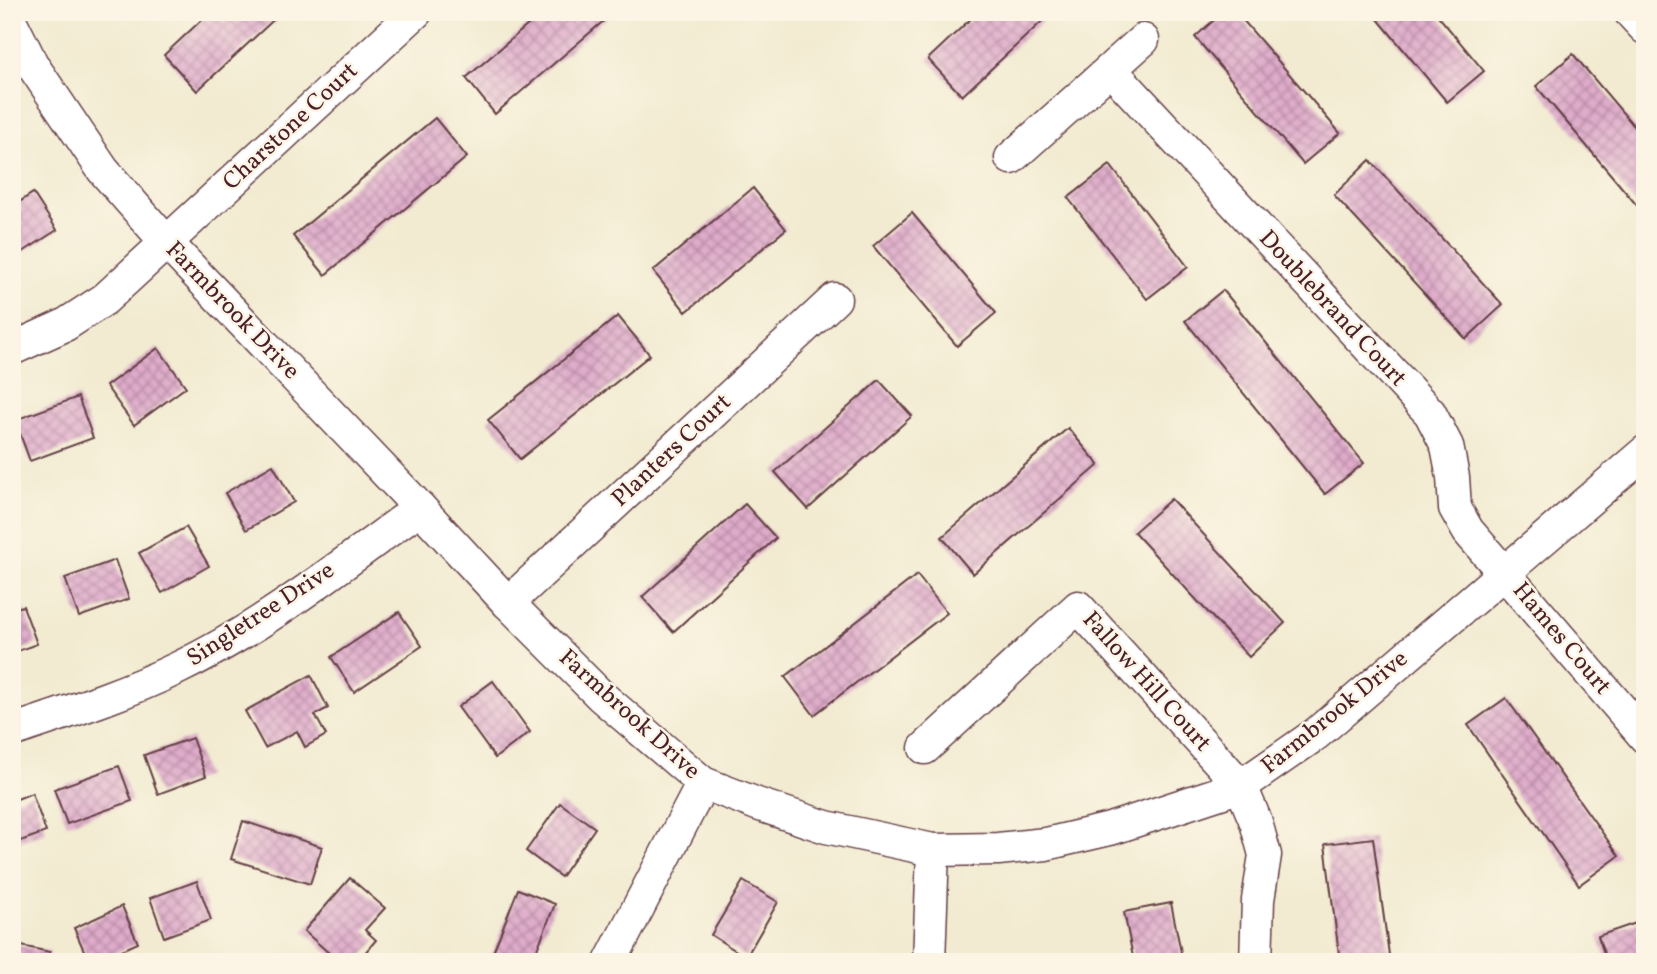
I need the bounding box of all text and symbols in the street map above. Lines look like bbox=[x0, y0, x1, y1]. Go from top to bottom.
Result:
street label: Charstone Court bbox=[216, 55, 366, 199]
street label: Doublebrand Court bbox=[1250, 223, 1414, 395]
street label: Farmbrook Drive bbox=[157, 234, 307, 388]
street label: Planters Court bbox=[605, 387, 739, 515]
street label: Singletree Drive bbox=[180, 554, 342, 676]
street label: Hames Court bbox=[1504, 575, 1618, 703]
street label: Fallow Hill Court bbox=[1074, 604, 1218, 760]
street label: Farmbrook Drive bbox=[551, 642, 707, 788]
street label: Farmbrook Drive bbox=[1254, 643, 1416, 783]

